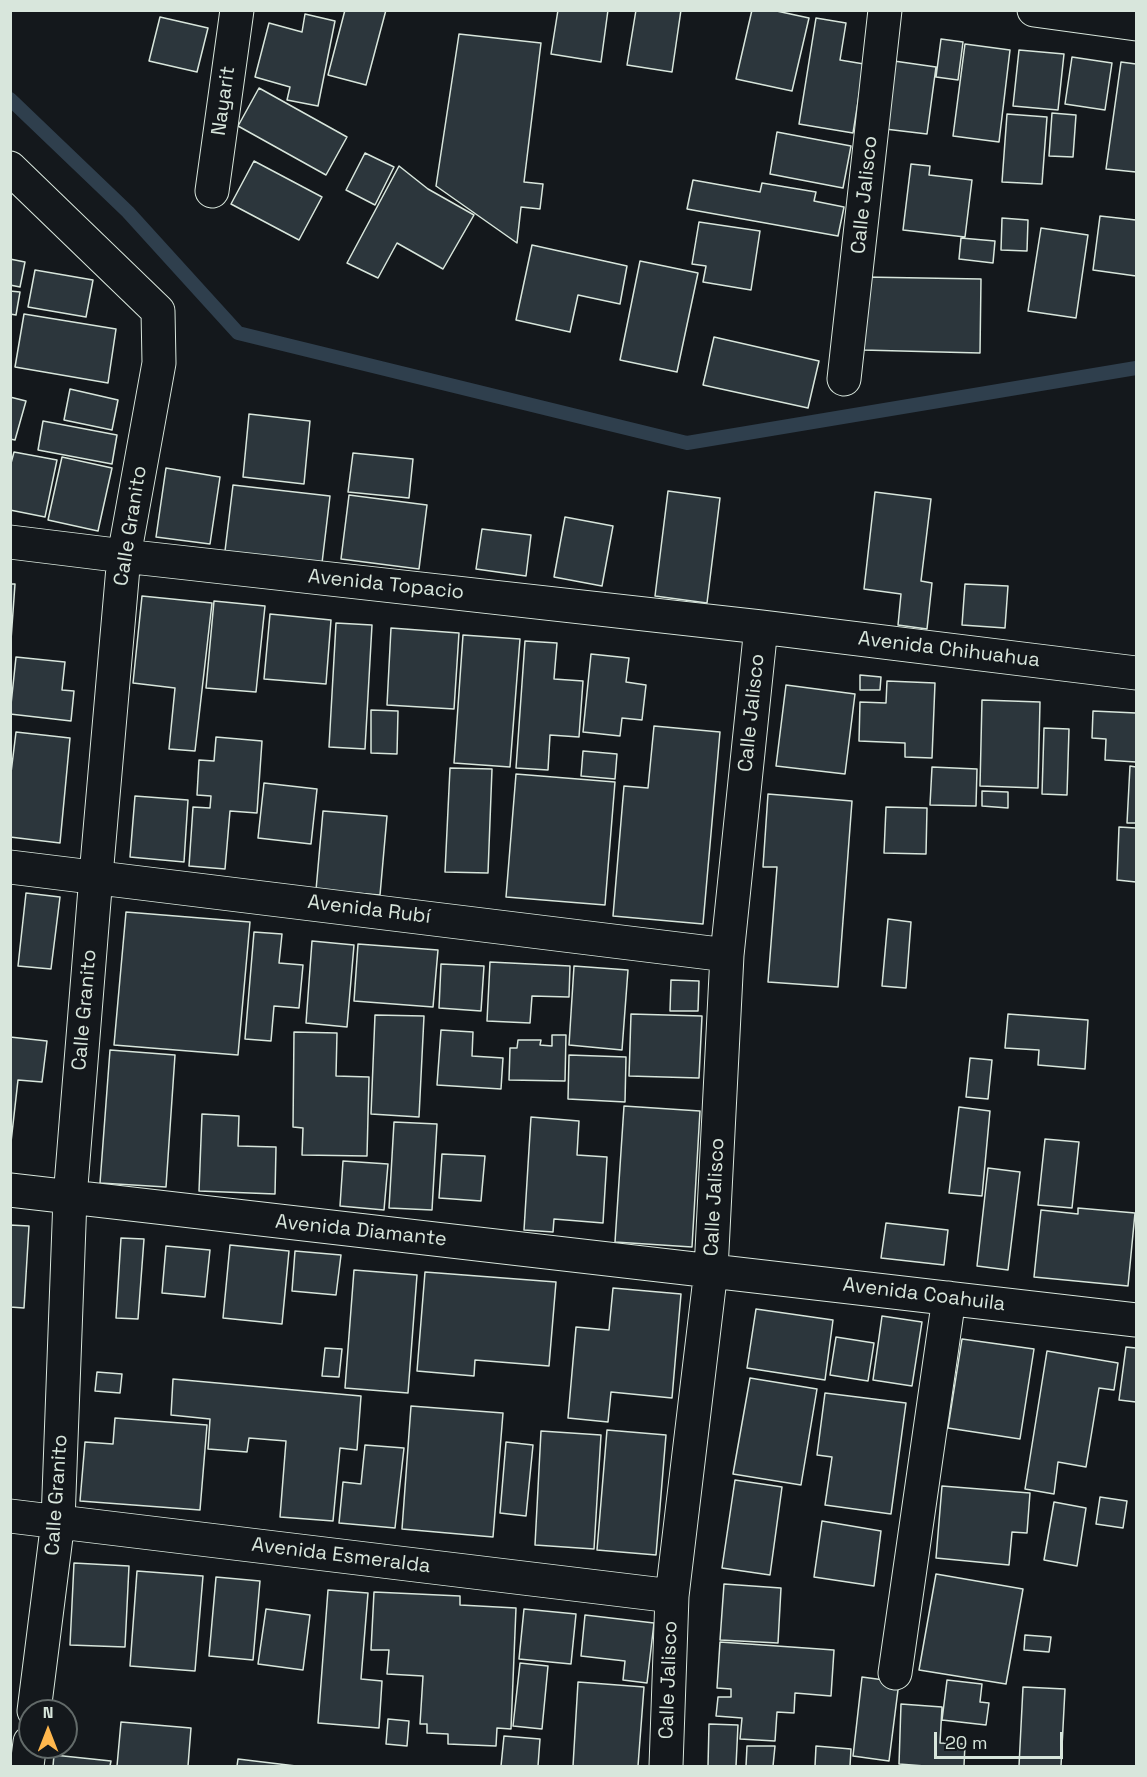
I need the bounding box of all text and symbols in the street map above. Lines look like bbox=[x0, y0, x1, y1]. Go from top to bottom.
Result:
street label: Nayarit bbox=[207, 65, 241, 137]
street label: Calle Jalisco bbox=[847, 135, 883, 255]
street label: Calle Granito bbox=[110, 464, 152, 588]
street label: Avenida Topacio bbox=[307, 565, 465, 605]
street label: Avenida Chihuahua bbox=[857, 627, 1041, 673]
street label: Calle Jalisco bbox=[734, 653, 770, 773]
street label: Avenida Rubí bbox=[306, 891, 432, 929]
street label: Calle Granito bbox=[68, 948, 102, 1072]
street label: Calle Jalisco bbox=[700, 1137, 730, 1257]
street label: Avenida Diamante bbox=[274, 1210, 448, 1252]
street label: Avenida Coahuila bbox=[841, 1273, 1007, 1317]
street label: Calle Granito bbox=[41, 1434, 73, 1556]
street label: Avenida Esmeralda bbox=[250, 1533, 432, 1579]
street label: Calle Jalisco bbox=[655, 1620, 683, 1740]
north arrow bbox=[18, 1699, 78, 1759]
text: N bbox=[43, 1702, 53, 1723]
scale bar bbox=[937, 1720, 1066, 1758]
text: 20 m bbox=[945, 1731, 988, 1754]

